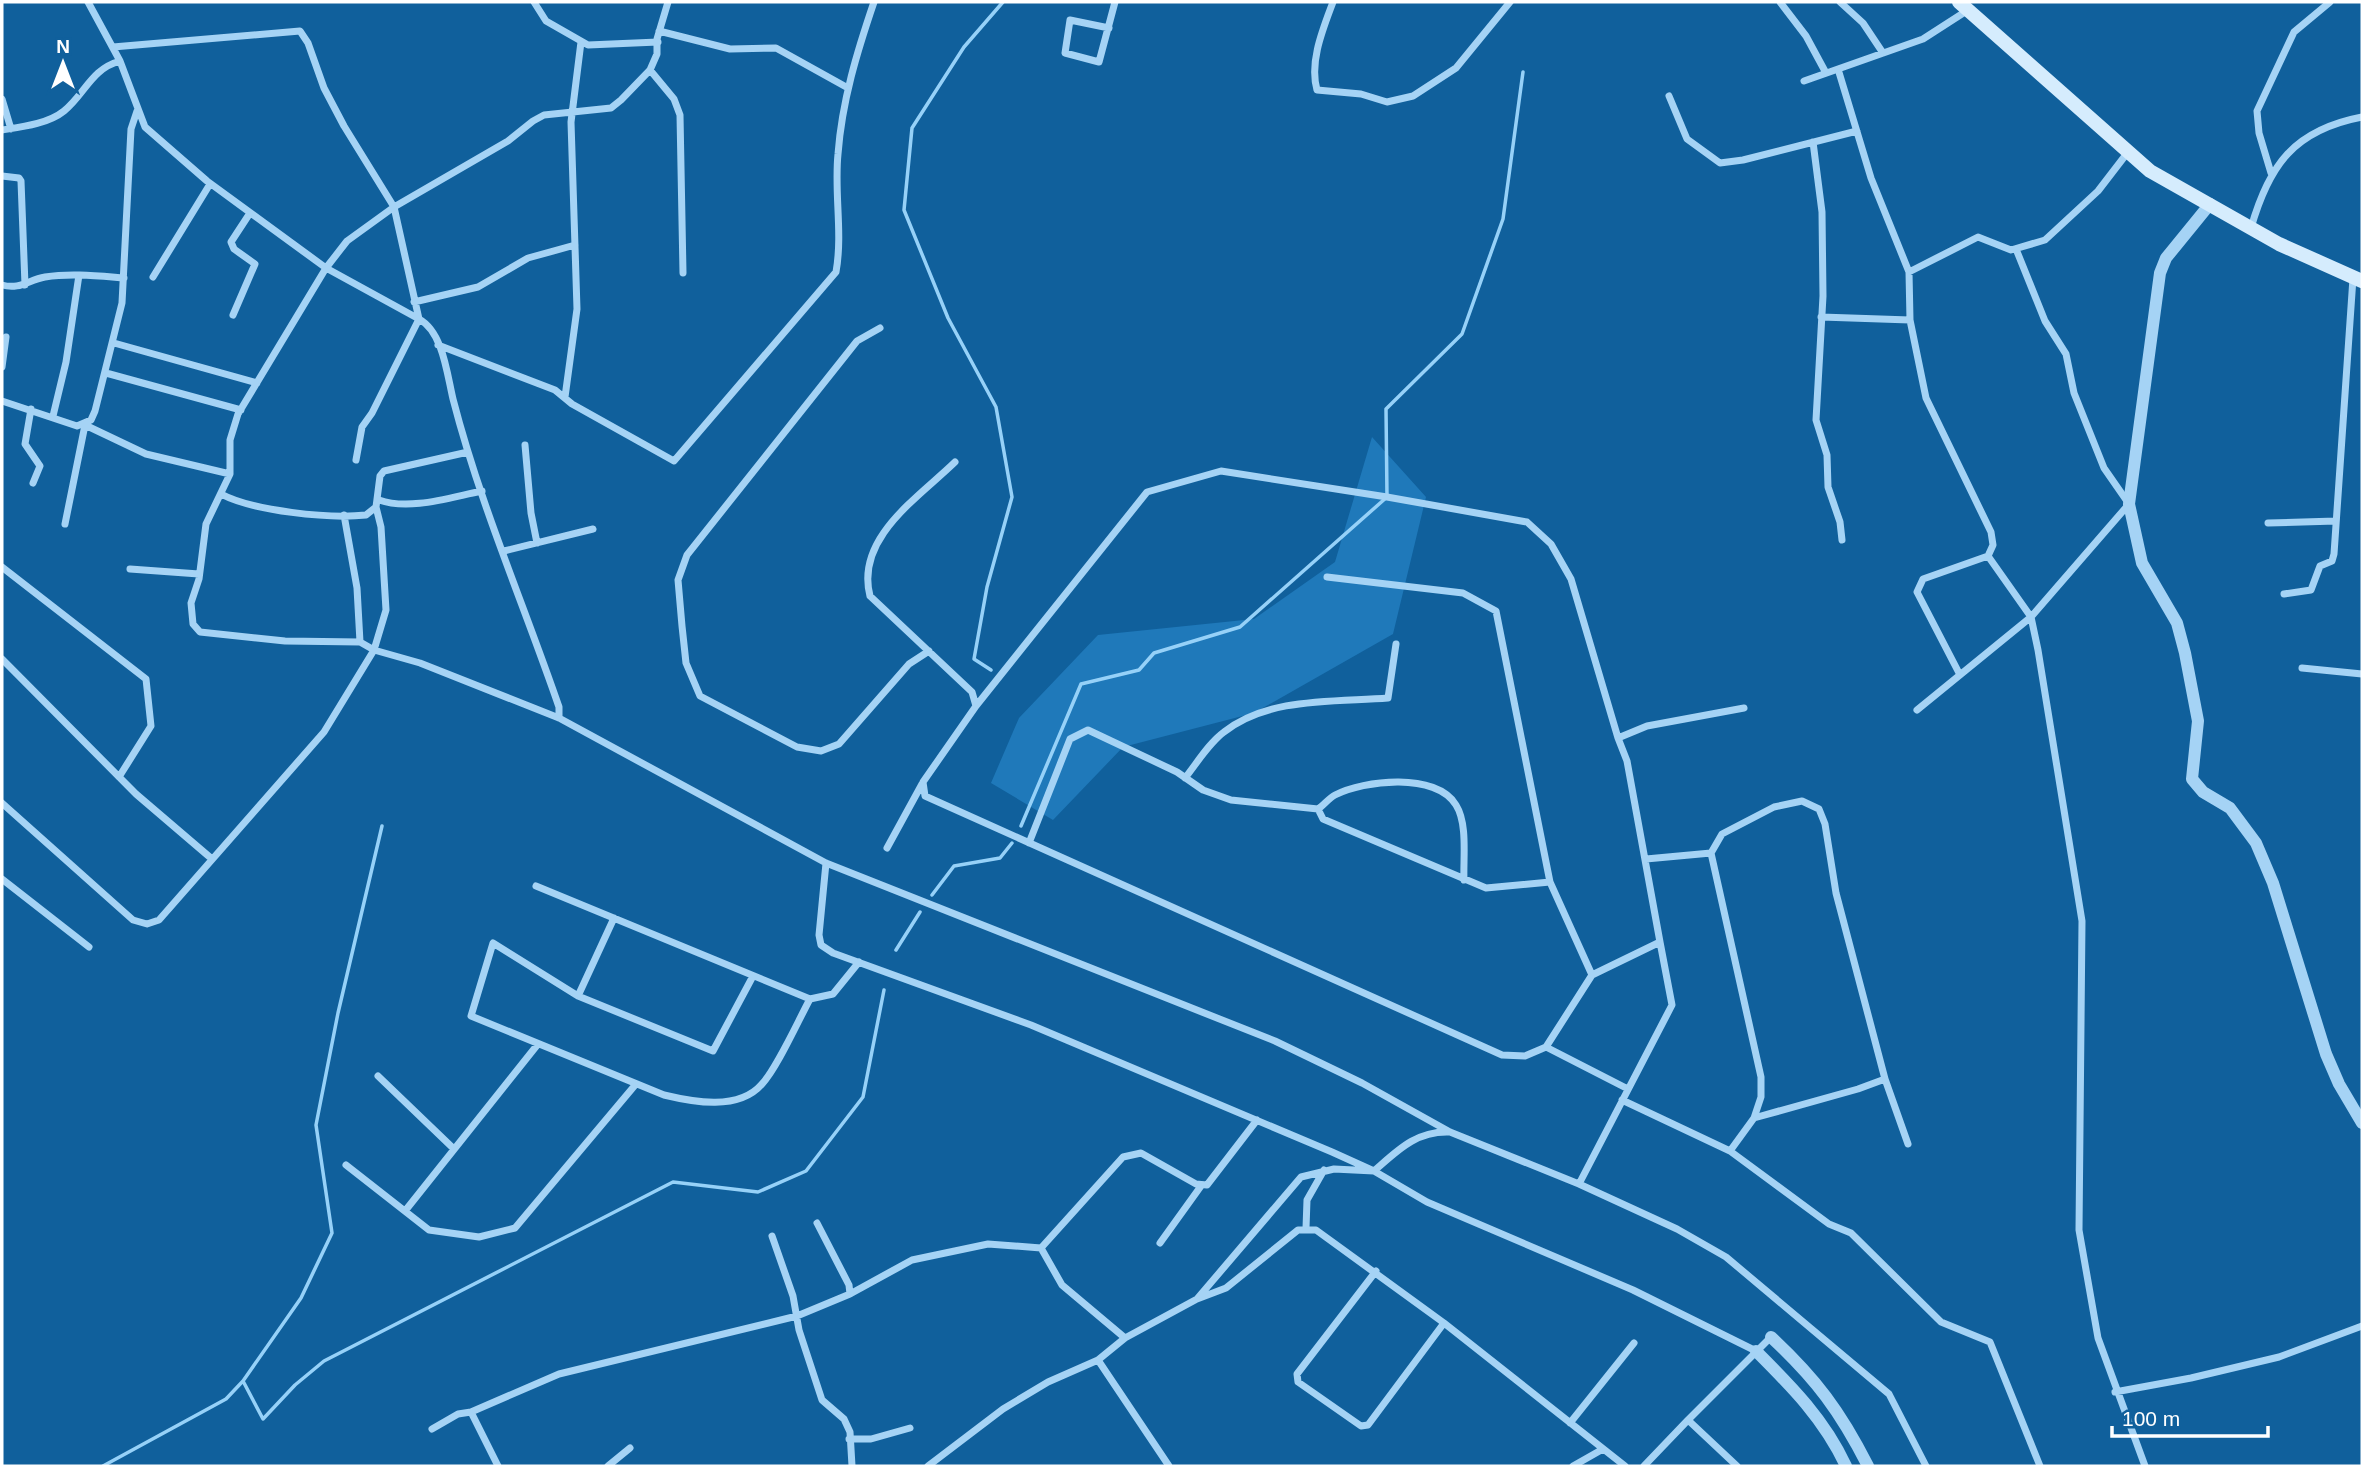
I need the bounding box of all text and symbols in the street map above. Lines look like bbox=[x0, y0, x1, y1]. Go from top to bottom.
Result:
north arrow bbox=[28, 28, 98, 98]
text: N bbox=[56, 36, 70, 57]
scale bar bbox=[2112, 1394, 2268, 1438]
text: 100 m bbox=[2122, 1407, 2180, 1430]

